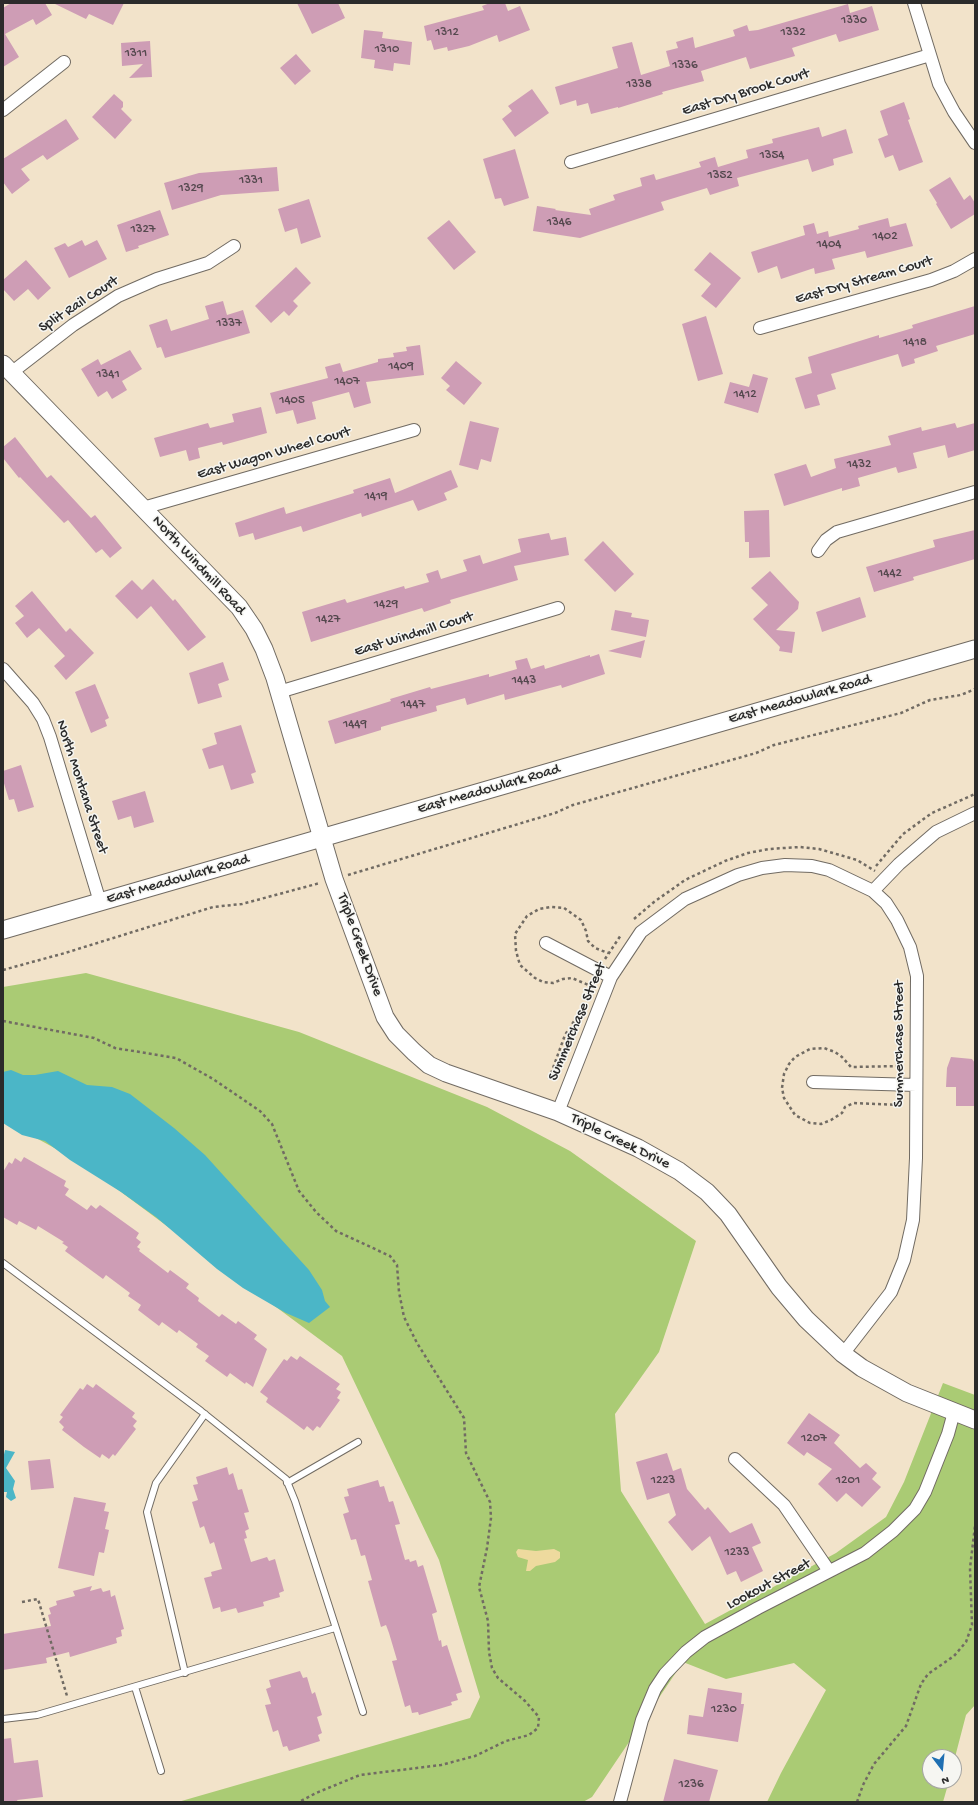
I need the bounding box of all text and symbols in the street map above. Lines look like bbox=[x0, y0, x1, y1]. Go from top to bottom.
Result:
house number: 1330 bbox=[841, 13, 867, 29]
house number: 1312 bbox=[435, 25, 459, 41]
house number: 1332 bbox=[780, 25, 806, 41]
house number: 1310 bbox=[375, 42, 399, 58]
house number: 1311 bbox=[125, 46, 147, 62]
house number: 1336 bbox=[672, 58, 698, 74]
street label: East Dry Brook Court bbox=[680, 65, 812, 121]
house number: 1338 bbox=[626, 77, 652, 93]
house number: 1354 bbox=[760, 148, 784, 164]
house number: 1352 bbox=[707, 168, 733, 184]
house number: 1331 bbox=[239, 173, 263, 189]
house number: 1329 bbox=[179, 181, 203, 197]
house number: 1346 bbox=[547, 215, 571, 231]
house number: 1327 bbox=[130, 222, 156, 238]
house number: 1402 bbox=[872, 229, 898, 245]
house number: 1404 bbox=[817, 237, 841, 253]
street label: East Dry Stream Court bbox=[793, 253, 935, 309]
street label: Split Rail Court bbox=[36, 273, 122, 337]
house number: 1337 bbox=[216, 316, 242, 332]
house number: 1418 bbox=[903, 335, 927, 351]
house number: 1409 bbox=[388, 359, 414, 375]
house number: 1341 bbox=[96, 367, 120, 383]
house number: 1407 bbox=[334, 374, 360, 390]
house number: 1412 bbox=[733, 387, 757, 403]
house number: 1405 bbox=[279, 393, 305, 409]
street label: East Wagon Wheel Court bbox=[195, 424, 353, 484]
house number: 1432 bbox=[847, 457, 871, 473]
house number: 1419 bbox=[364, 489, 388, 505]
street label: North Windmill Road bbox=[147, 513, 249, 619]
house number: 1442 bbox=[878, 566, 902, 582]
house number: 1429 bbox=[374, 597, 398, 613]
street label: East Windmill Court bbox=[352, 608, 476, 662]
house number: 1427 bbox=[316, 612, 340, 628]
street label: East Meadowlark Road bbox=[727, 671, 873, 729]
house number: 1443 bbox=[512, 673, 536, 689]
house number: 1447 bbox=[401, 697, 425, 713]
house number: 1449 bbox=[343, 717, 367, 733]
street label: North Montana Street bbox=[51, 718, 111, 856]
street label: East Meadowlark Road bbox=[416, 761, 562, 819]
street label: East Meadowlark Road bbox=[105, 851, 251, 909]
street label: Triple Creek Drive bbox=[332, 891, 386, 999]
street label: Summerchase Street bbox=[545, 960, 611, 1084]
street label: Summerchase Street bbox=[891, 981, 909, 1107]
street label: Triple Creek Drive bbox=[567, 1110, 673, 1174]
house number: 1207 bbox=[801, 1431, 827, 1447]
house number: 1223 bbox=[651, 1473, 675, 1489]
house number: 1201 bbox=[836, 1473, 860, 1489]
house number: 1233 bbox=[724, 1545, 750, 1561]
street label: Lookout Street bbox=[724, 1555, 814, 1615]
house number: 1230 bbox=[711, 1702, 737, 1718]
north arrow bbox=[922, 1749, 962, 1789]
text: N bbox=[940, 1773, 950, 1786]
house number: 1236 bbox=[679, 1777, 703, 1793]

